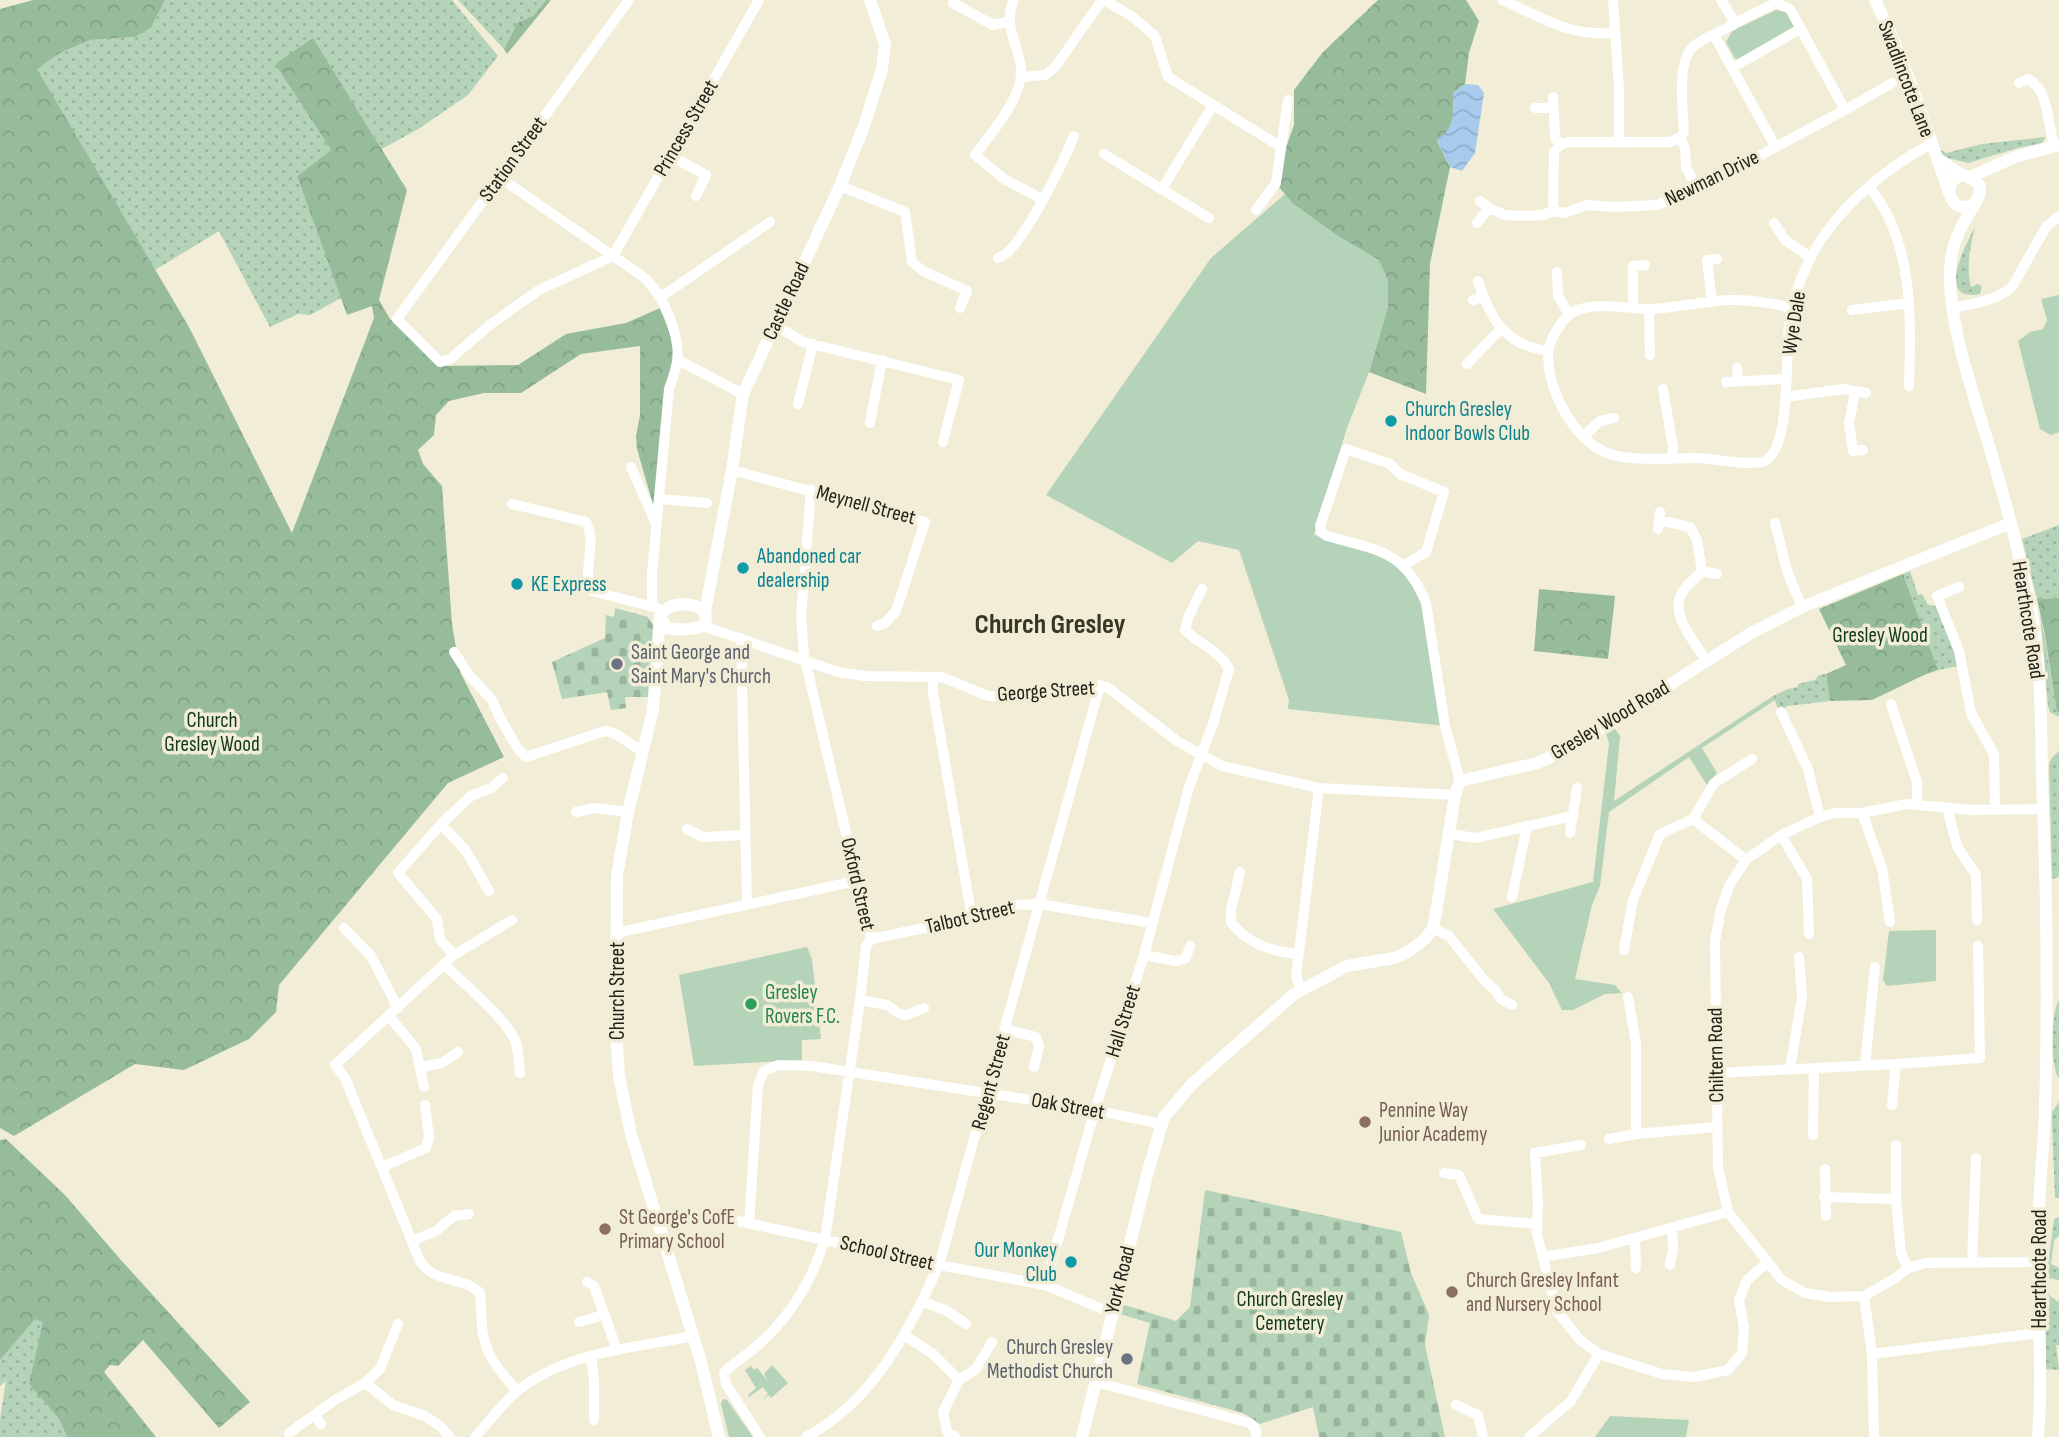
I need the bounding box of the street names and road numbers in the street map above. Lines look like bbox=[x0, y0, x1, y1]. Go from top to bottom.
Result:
street label: Swadlincote Lane bbox=[1872, 17, 1940, 141]
street label: Princess Street bbox=[648, 75, 724, 181]
street label: Station Street bbox=[474, 112, 552, 206]
street label: Newman Drive bbox=[1661, 145, 1763, 211]
street label: Castle Road bbox=[757, 258, 815, 344]
street label: Wye Dale bbox=[1777, 290, 1811, 356]
street label: Meynell Street bbox=[814, 480, 918, 530]
street label: Hearthcote Road bbox=[2006, 559, 2050, 681]
street label: George Street bbox=[996, 675, 1096, 707]
street label: Gresley Wood Road bbox=[1546, 675, 1674, 765]
street label: Oxford Street bbox=[835, 835, 881, 933]
street label: Talbot Street bbox=[923, 895, 1017, 939]
street label: Church Street bbox=[605, 942, 630, 1040]
street label: Hall Street bbox=[1100, 982, 1146, 1060]
street label: Chiltern Road bbox=[1703, 1007, 1729, 1103]
street label: Regent Street bbox=[966, 1032, 1016, 1132]
street label: Oak Street bbox=[1029, 1087, 1107, 1125]
street label: Hearthcote Road bbox=[2027, 1210, 2052, 1328]
street label: School Street bbox=[838, 1230, 936, 1276]
street label: York Road bbox=[1100, 1244, 1140, 1316]

